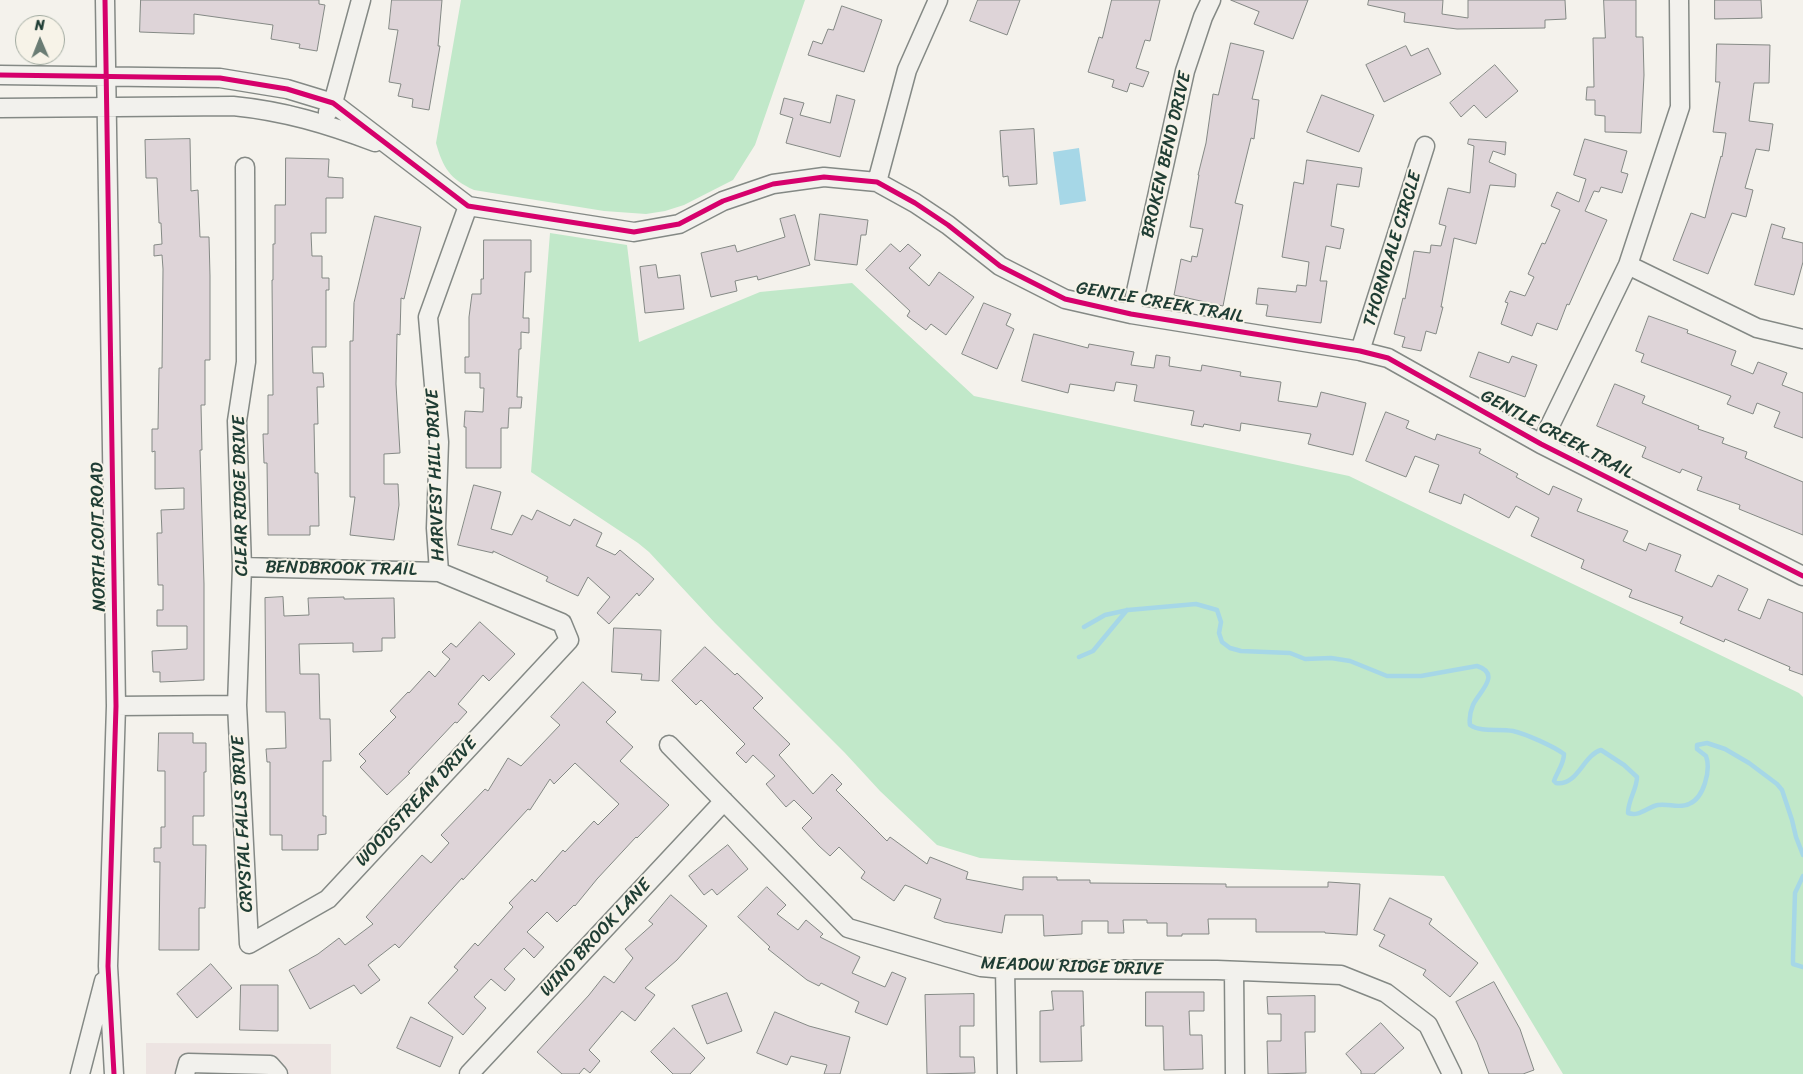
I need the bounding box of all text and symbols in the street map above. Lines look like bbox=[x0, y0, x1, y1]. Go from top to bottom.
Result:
text: N bbox=[35, 13, 45, 38]
north arrow bbox=[15, 15, 65, 65]
street label: BROKEN BEND DRIVE bbox=[1137, 70, 1197, 240]
street label: THORNDALE CIRCLE bbox=[1359, 169, 1427, 329]
street label: GENTLE CREEK TRAIL bbox=[1074, 278, 1246, 328]
street label: GENTLE CREEK TRAIL bbox=[1477, 386, 1637, 484]
street label: HARVEST HILL DRIVE bbox=[422, 388, 450, 562]
street label: CLEAR RIDGE DRIVE bbox=[229, 415, 253, 577]
street label: NORTH COIT ROAD bbox=[87, 462, 111, 612]
street label: BENDBROOK TRAIL bbox=[265, 557, 417, 581]
street label: WOODSTREAM DRIVE bbox=[351, 733, 483, 871]
street label: CRYSTAL FALLS DRIVE bbox=[228, 735, 258, 913]
street label: WIND BROOK LANE bbox=[536, 875, 656, 1001]
street label: MEADOW RIDGE DRIVE bbox=[981, 953, 1163, 981]

